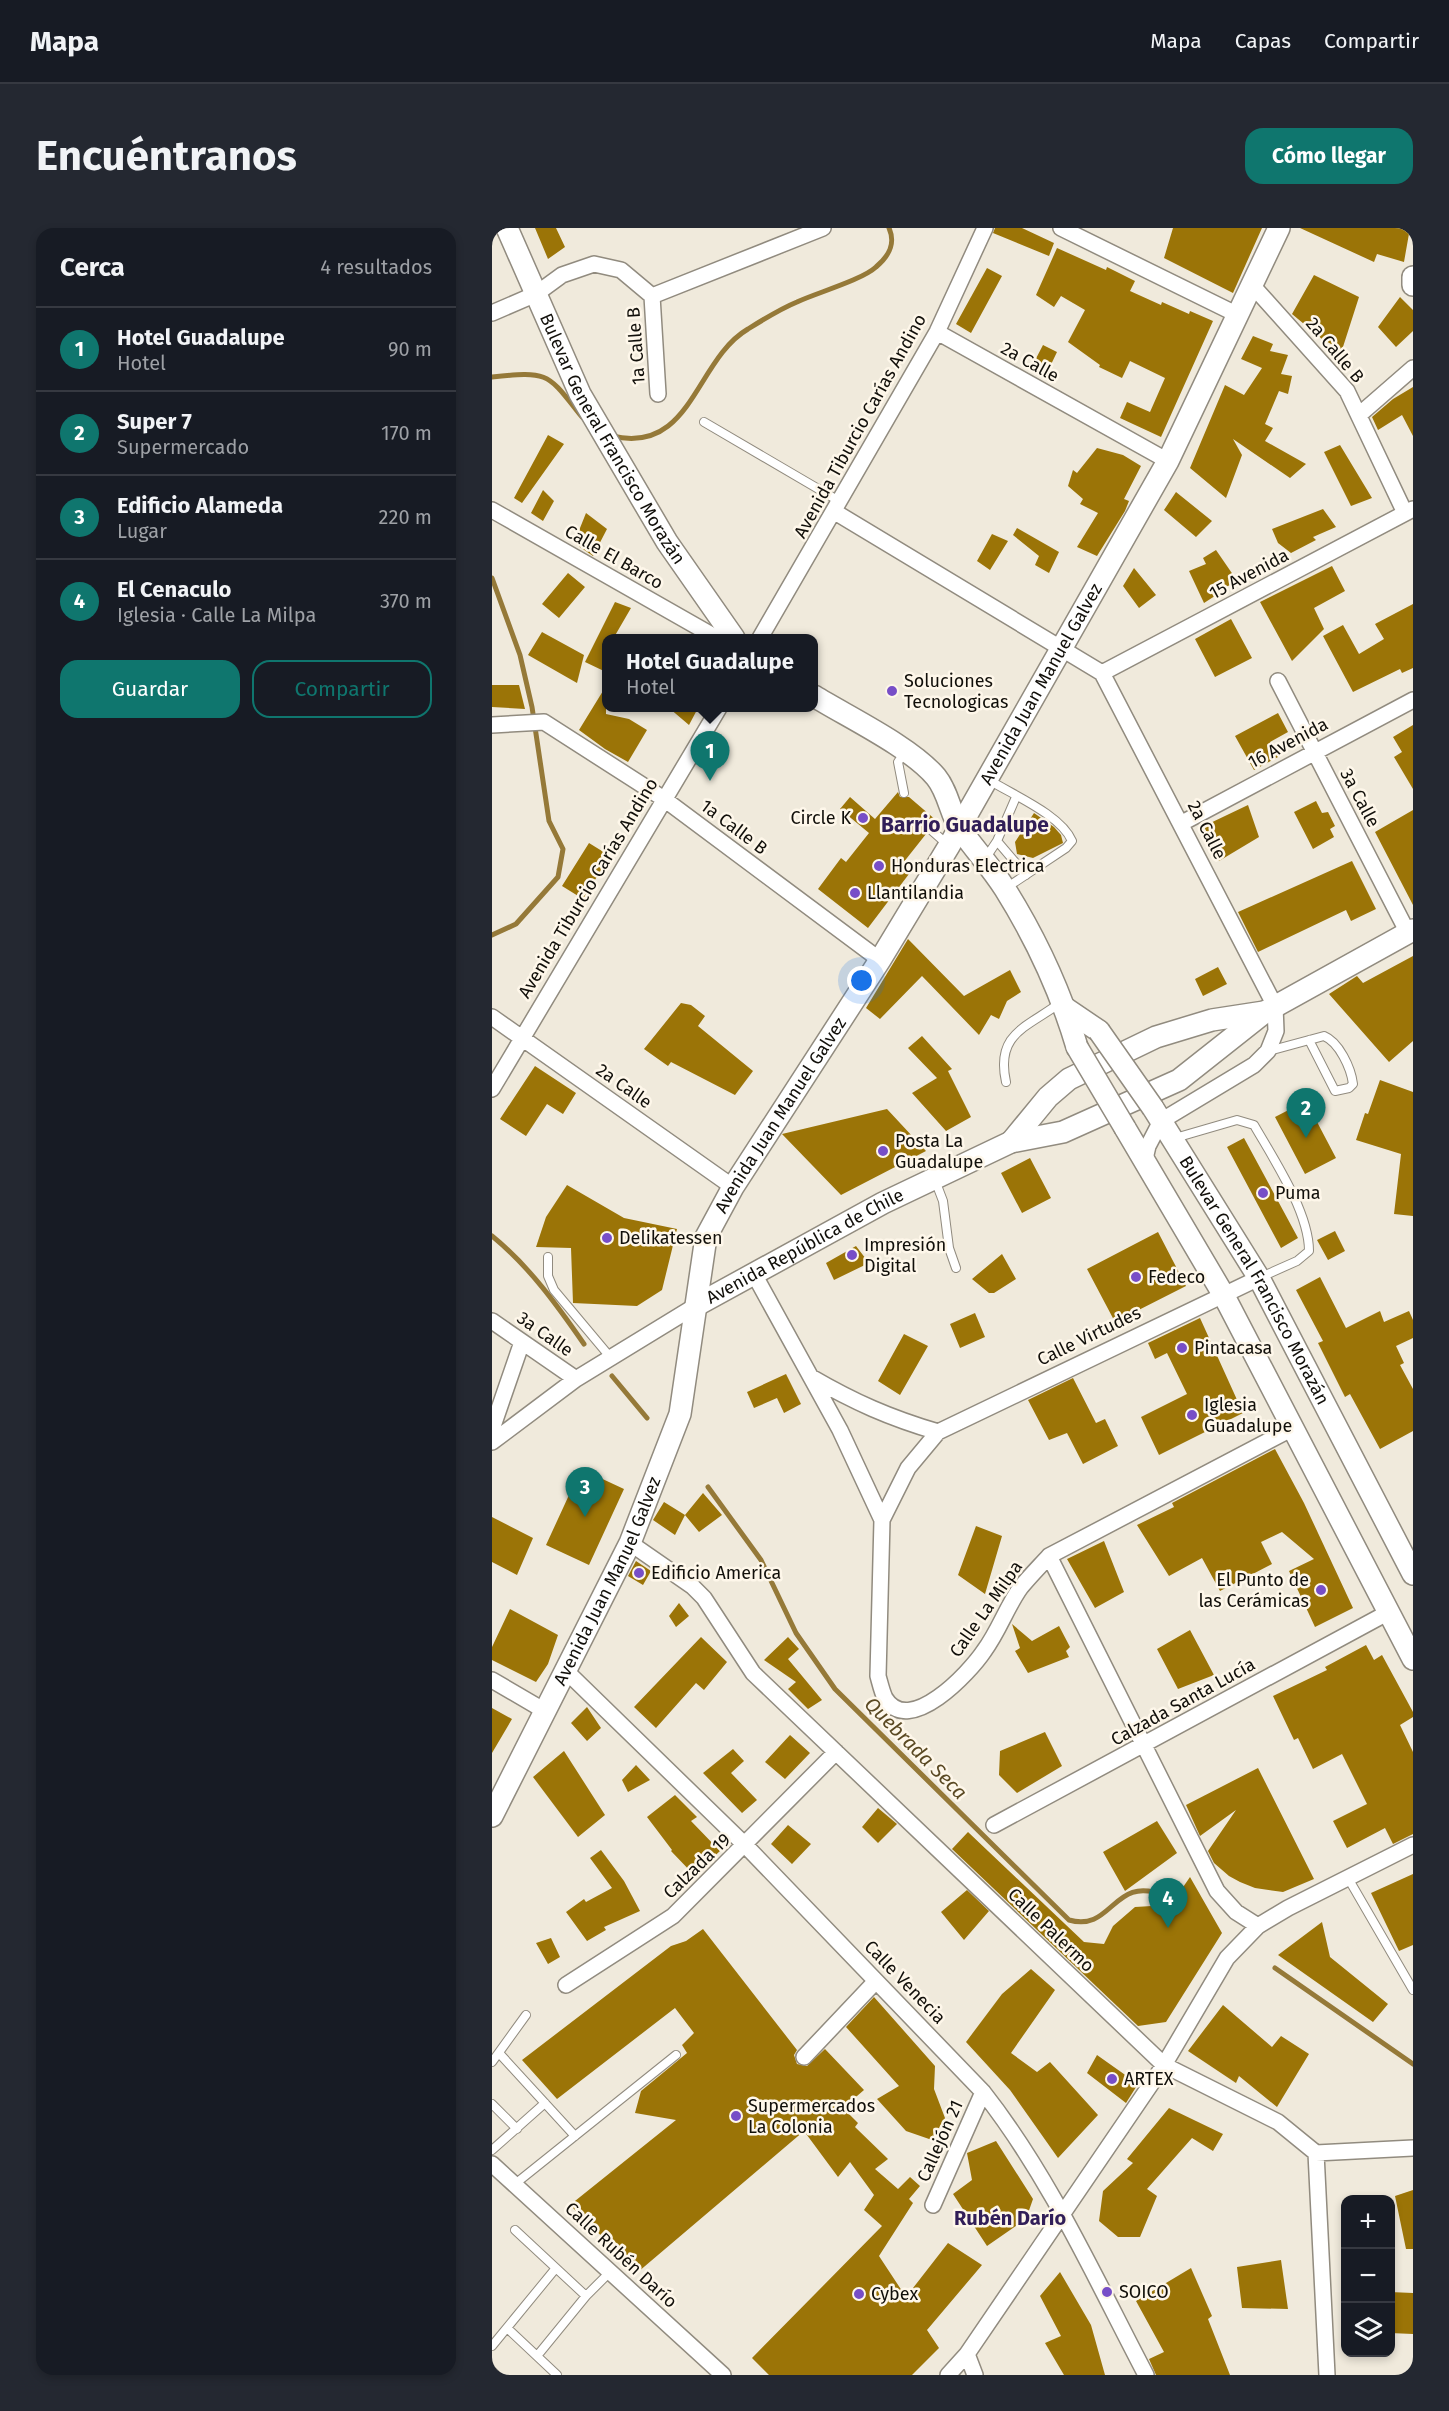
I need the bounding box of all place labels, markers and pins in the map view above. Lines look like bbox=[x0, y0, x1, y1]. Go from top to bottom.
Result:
place label: Soluciones Tecnologicas bbox=[904, 670, 1008, 713]
marker: Soluciones Tecnologicas bbox=[885, 684, 899, 698]
pin: 1 bbox=[690, 732, 730, 781]
place label: Circle K bbox=[790, 807, 851, 829]
marker: Circle K bbox=[856, 811, 870, 825]
place label: Honduras Electrica bbox=[891, 855, 1045, 877]
marker: Honduras Electrica bbox=[872, 859, 886, 873]
place label: Llantilandia bbox=[867, 882, 964, 904]
marker: Llantilandia bbox=[848, 886, 862, 900]
pin: 2 bbox=[1286, 1088, 1326, 1138]
place label: Posta La Guadalupe bbox=[895, 1130, 983, 1173]
marker: Posta La Guadalupe bbox=[876, 1144, 890, 1158]
place label: Puma bbox=[1275, 1182, 1321, 1204]
marker: Puma bbox=[1256, 1186, 1270, 1200]
place label: Delikatessen bbox=[619, 1227, 723, 1249]
marker: Delikatessen bbox=[600, 1231, 614, 1245]
place label: Impresión Digital bbox=[864, 1234, 946, 1277]
marker: Impresión Digital bbox=[845, 1248, 859, 1262]
place label: Fedeco bbox=[1148, 1266, 1205, 1288]
marker: Fedeco bbox=[1129, 1270, 1143, 1284]
place label: Pintacasa bbox=[1194, 1337, 1272, 1359]
marker: Pintacasa bbox=[1175, 1341, 1189, 1355]
place label: Iglesia Guadalupe bbox=[1204, 1394, 1292, 1437]
marker: Iglesia Guadalupe bbox=[1185, 1408, 1199, 1422]
pin: 3 bbox=[566, 1468, 604, 1517]
place label: Edificio America bbox=[651, 1562, 781, 1584]
marker: Edificio America bbox=[632, 1566, 646, 1580]
place label: El Punto de las Cerámicas bbox=[1198, 1569, 1309, 1612]
marker: El Punto de las Cerámicas bbox=[1314, 1583, 1328, 1597]
pin: 4 bbox=[1148, 1878, 1188, 1928]
place label: ARTEX bbox=[1124, 2068, 1174, 2090]
marker: ARTEX bbox=[1105, 2072, 1119, 2086]
place label: Supermercados La Colonia bbox=[748, 2095, 875, 2138]
marker: Supermercados La Colonia bbox=[729, 2109, 743, 2123]
place label: SOICO bbox=[1119, 2281, 1169, 2303]
place label: Cybex bbox=[871, 2283, 918, 2305]
marker: SOICO bbox=[1100, 2285, 1114, 2299]
marker: Cybex bbox=[852, 2287, 866, 2301]

